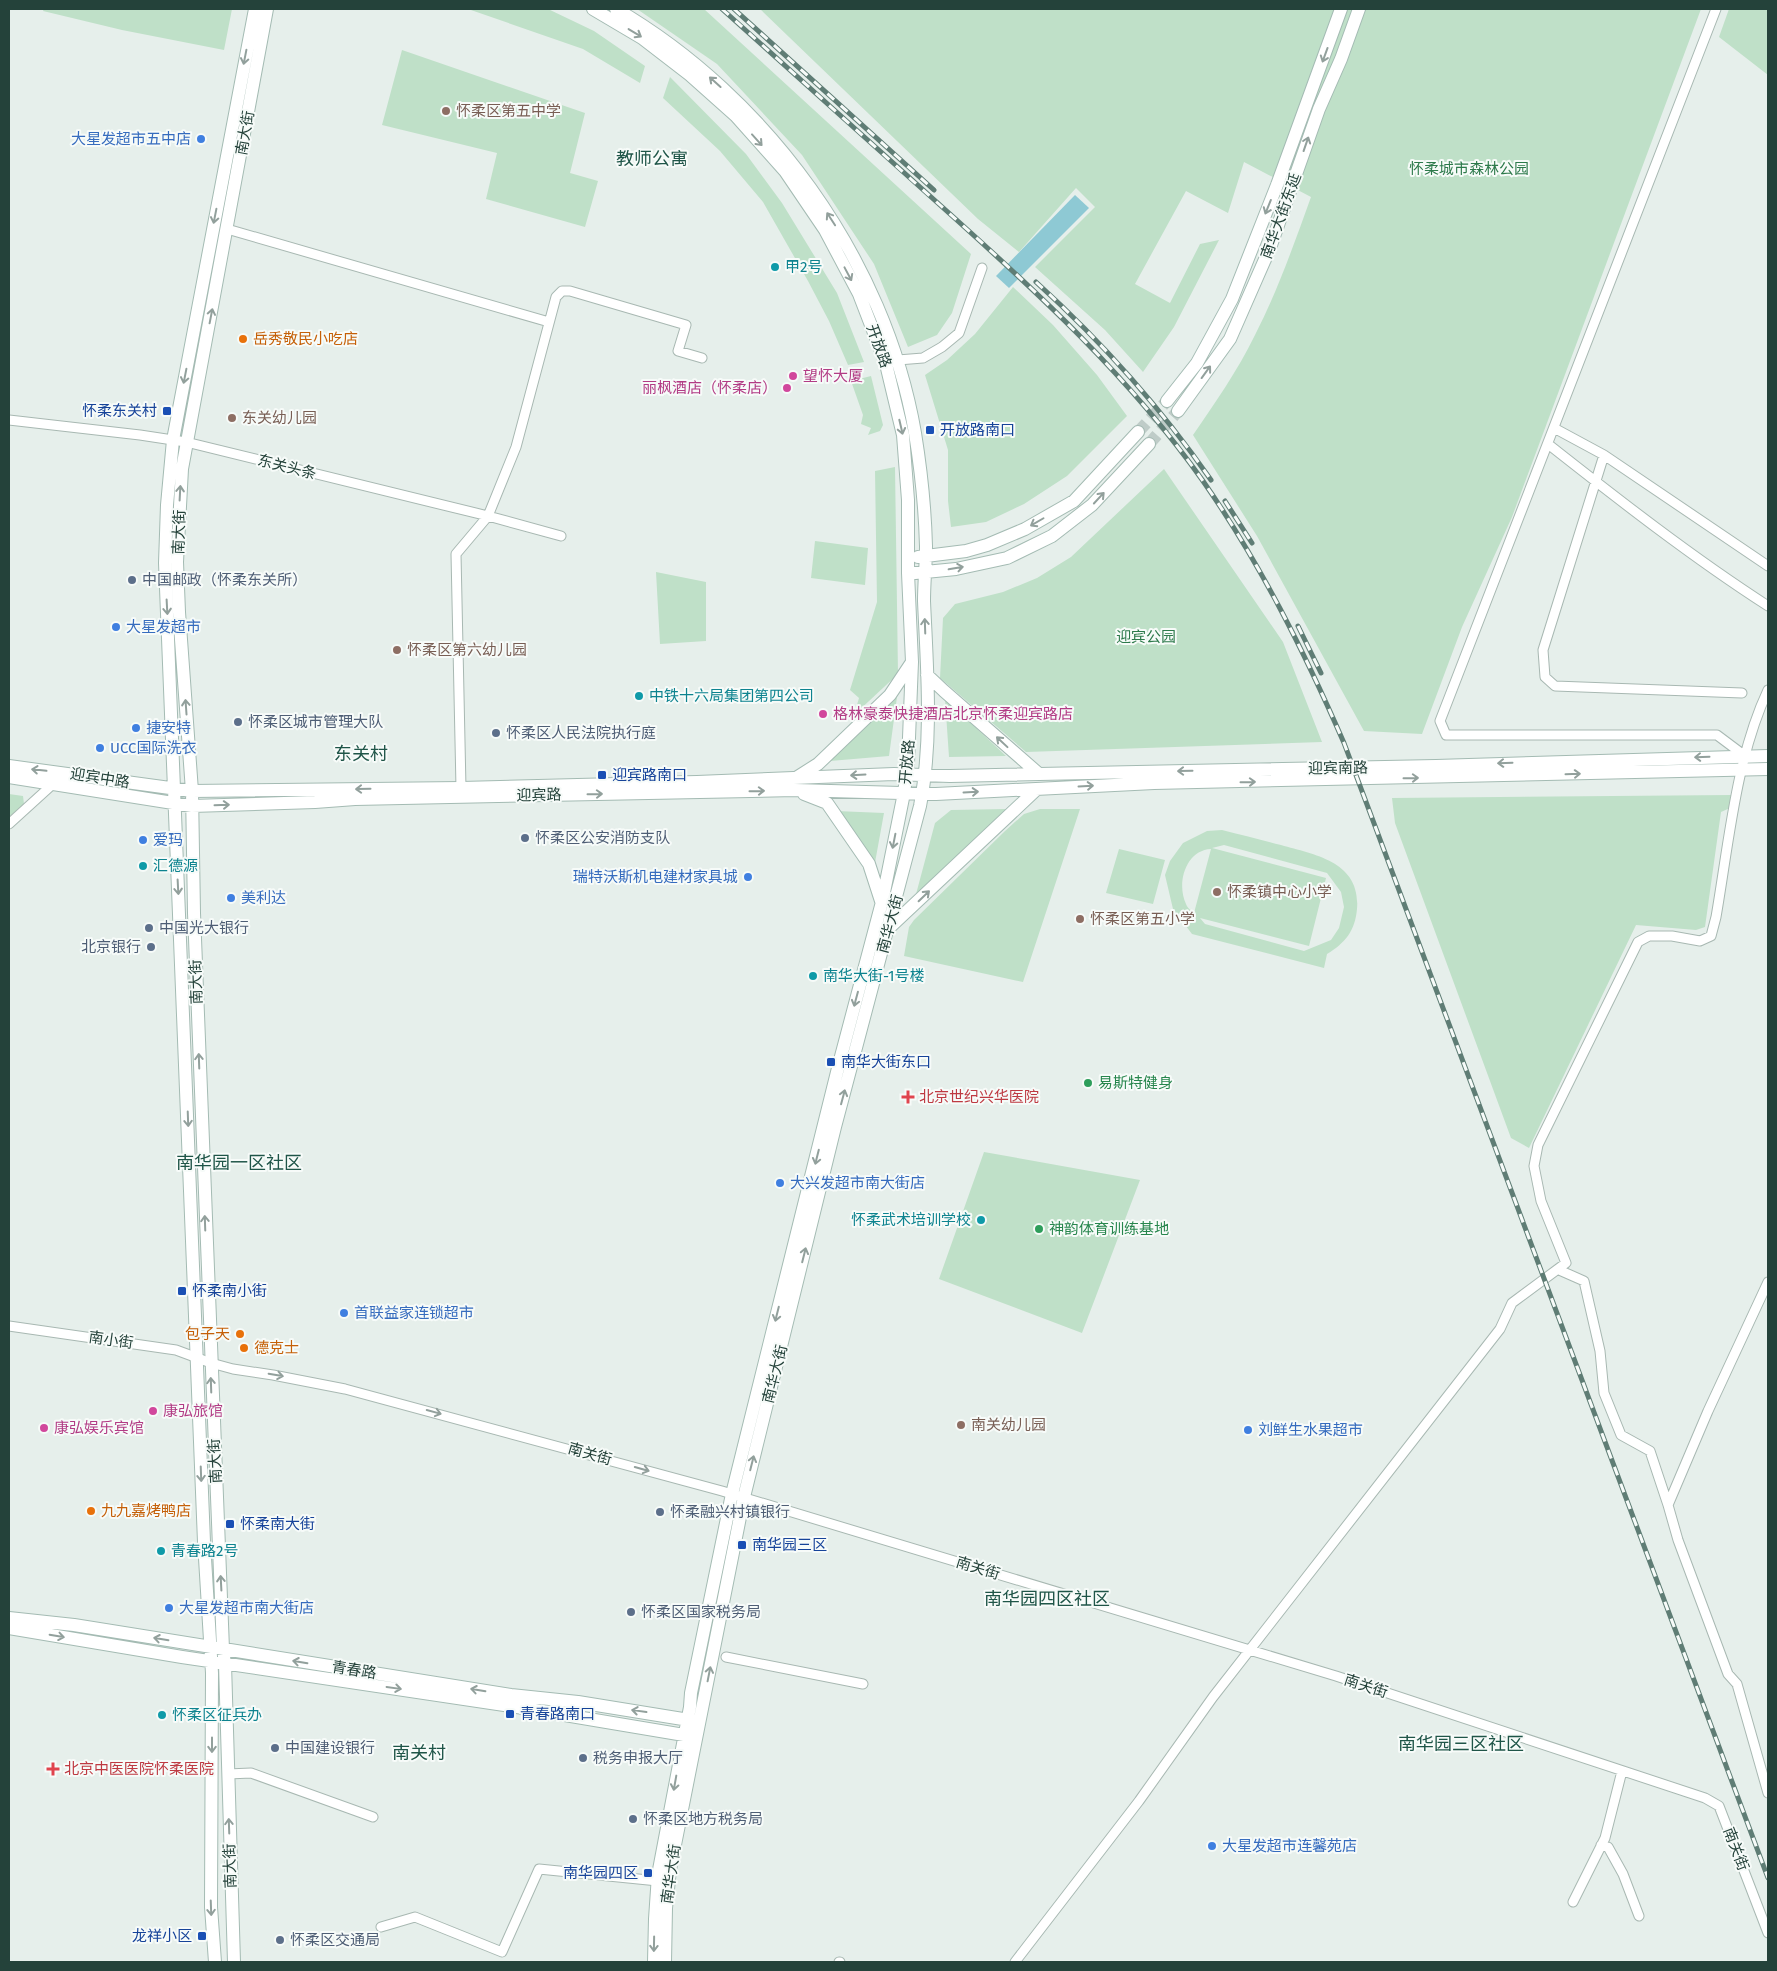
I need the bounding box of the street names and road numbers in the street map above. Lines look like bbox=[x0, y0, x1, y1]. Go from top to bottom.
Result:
street label: 南大街 bbox=[232, 109, 258, 157]
street label: 南华大街东延 bbox=[1257, 171, 1305, 261]
street label: 开放路 bbox=[863, 322, 895, 370]
street label: 东关头条 bbox=[256, 451, 318, 483]
street label: 南大街 bbox=[169, 509, 189, 555]
street label: 开放路 bbox=[896, 739, 918, 785]
street label: 迎宾南路 bbox=[1308, 758, 1368, 778]
street label: 迎宾中路 bbox=[69, 764, 131, 792]
street label: 迎宾路 bbox=[516, 786, 562, 804]
street label: 南华大街 bbox=[874, 893, 906, 955]
street label: 南大街 bbox=[186, 959, 206, 1005]
street label: 南小街 bbox=[87, 1328, 135, 1352]
street label: 南华大街 bbox=[759, 1343, 791, 1405]
street label: 南大街 bbox=[205, 1438, 225, 1484]
street label: 南关街 bbox=[566, 1439, 614, 1469]
street label: 南关街 bbox=[954, 1553, 1002, 1583]
street label: 青春路 bbox=[330, 1658, 378, 1682]
street label: 南关街 bbox=[1342, 1670, 1390, 1702]
street label: 南关街 bbox=[1720, 1825, 1752, 1873]
street label: 南大街 bbox=[220, 1843, 240, 1889]
street label: 南华大街 bbox=[658, 1843, 684, 1905]

